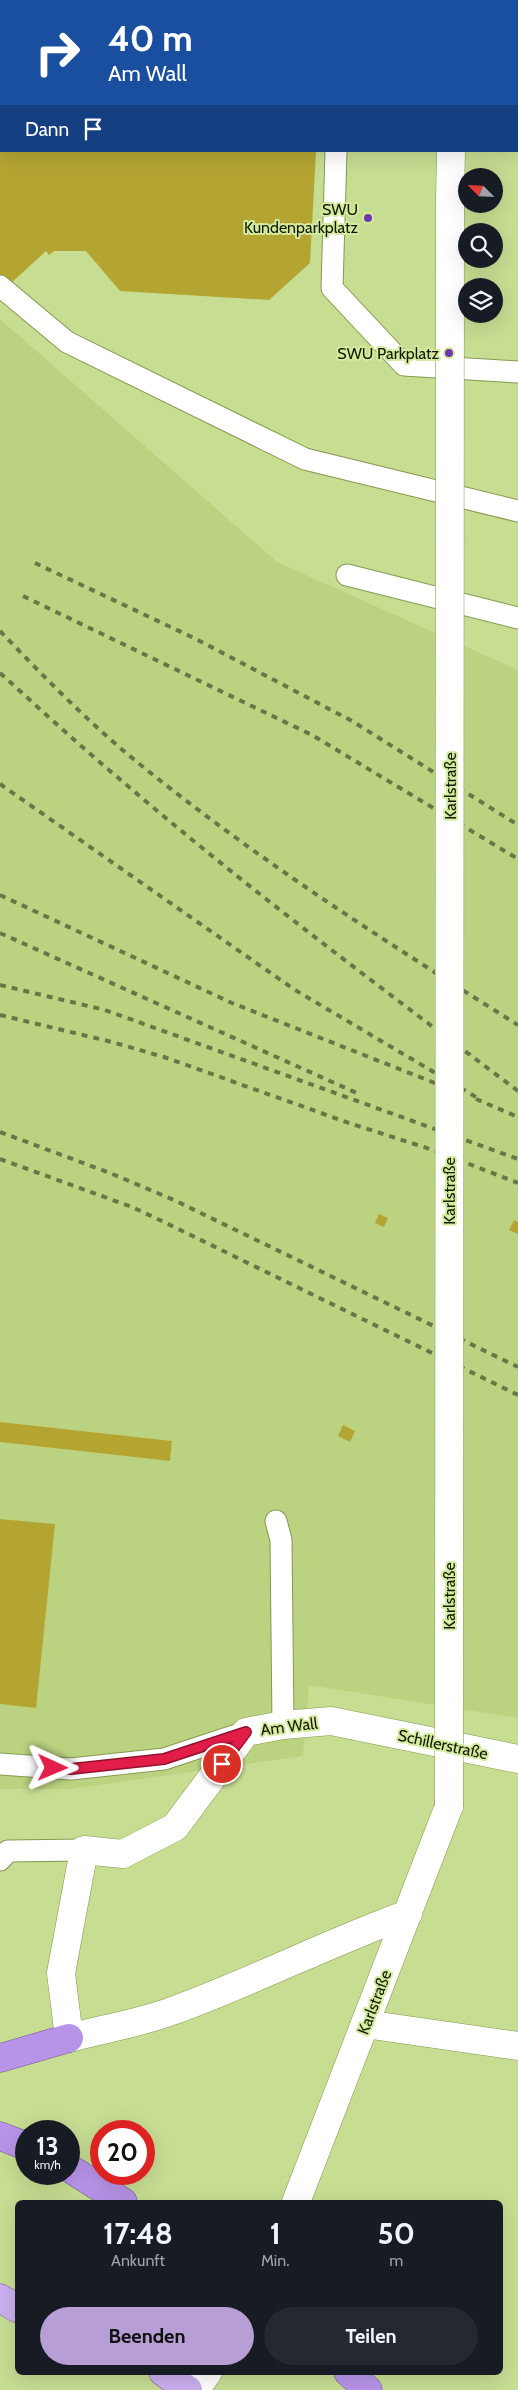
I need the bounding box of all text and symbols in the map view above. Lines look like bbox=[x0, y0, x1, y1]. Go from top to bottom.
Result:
text: 40 m bbox=[108, 17, 193, 60]
icon: right bbox=[25, 20, 90, 85]
text: Am Wall bbox=[108, 60, 187, 87]
icon: arrive bbox=[79, 115, 107, 143]
text: Dann bbox=[25, 118, 69, 141]
north arrow bbox=[458, 168, 502, 212]
map controls bbox=[458, 168, 503, 323]
place label: SWU Kundenparkplatz bbox=[244, 200, 358, 237]
marker: SWU Kundenparkplatz bbox=[362, 212, 374, 224]
button: search bbox=[458, 223, 503, 268]
button: layers bbox=[458, 278, 503, 323]
place label: SWU Parkplatz bbox=[337, 344, 439, 363]
marker: SWU Parkplatz bbox=[443, 347, 455, 359]
street label: Karlstraße bbox=[441, 752, 460, 820]
street label: Karlstraße bbox=[440, 1157, 459, 1225]
street label: Karlstraße bbox=[440, 1562, 459, 1630]
street label: Am Wall bbox=[260, 1714, 319, 1739]
street label: Schillerstraße bbox=[396, 1726, 490, 1763]
position arrow bbox=[26, 1741, 78, 1793]
pin bbox=[201, 1743, 243, 1785]
icon: arrive bbox=[208, 1750, 236, 1778]
street label: Karlstraße bbox=[353, 1967, 395, 2037]
speed limit sign: 20 bbox=[90, 2120, 155, 2185]
text: 13 bbox=[36, 2131, 59, 2161]
text: km/h bbox=[34, 2157, 61, 2172]
text: 17:48 bbox=[103, 2215, 173, 2252]
text: 1 bbox=[270, 2215, 281, 2252]
text: 50 bbox=[378, 2215, 415, 2252]
text: Ankunft bbox=[111, 2251, 165, 2270]
text: Min. bbox=[261, 2251, 289, 2270]
text: m bbox=[389, 2251, 403, 2270]
button: Beenden bbox=[40, 2307, 254, 2365]
button: Teilen bbox=[264, 2307, 478, 2365]

